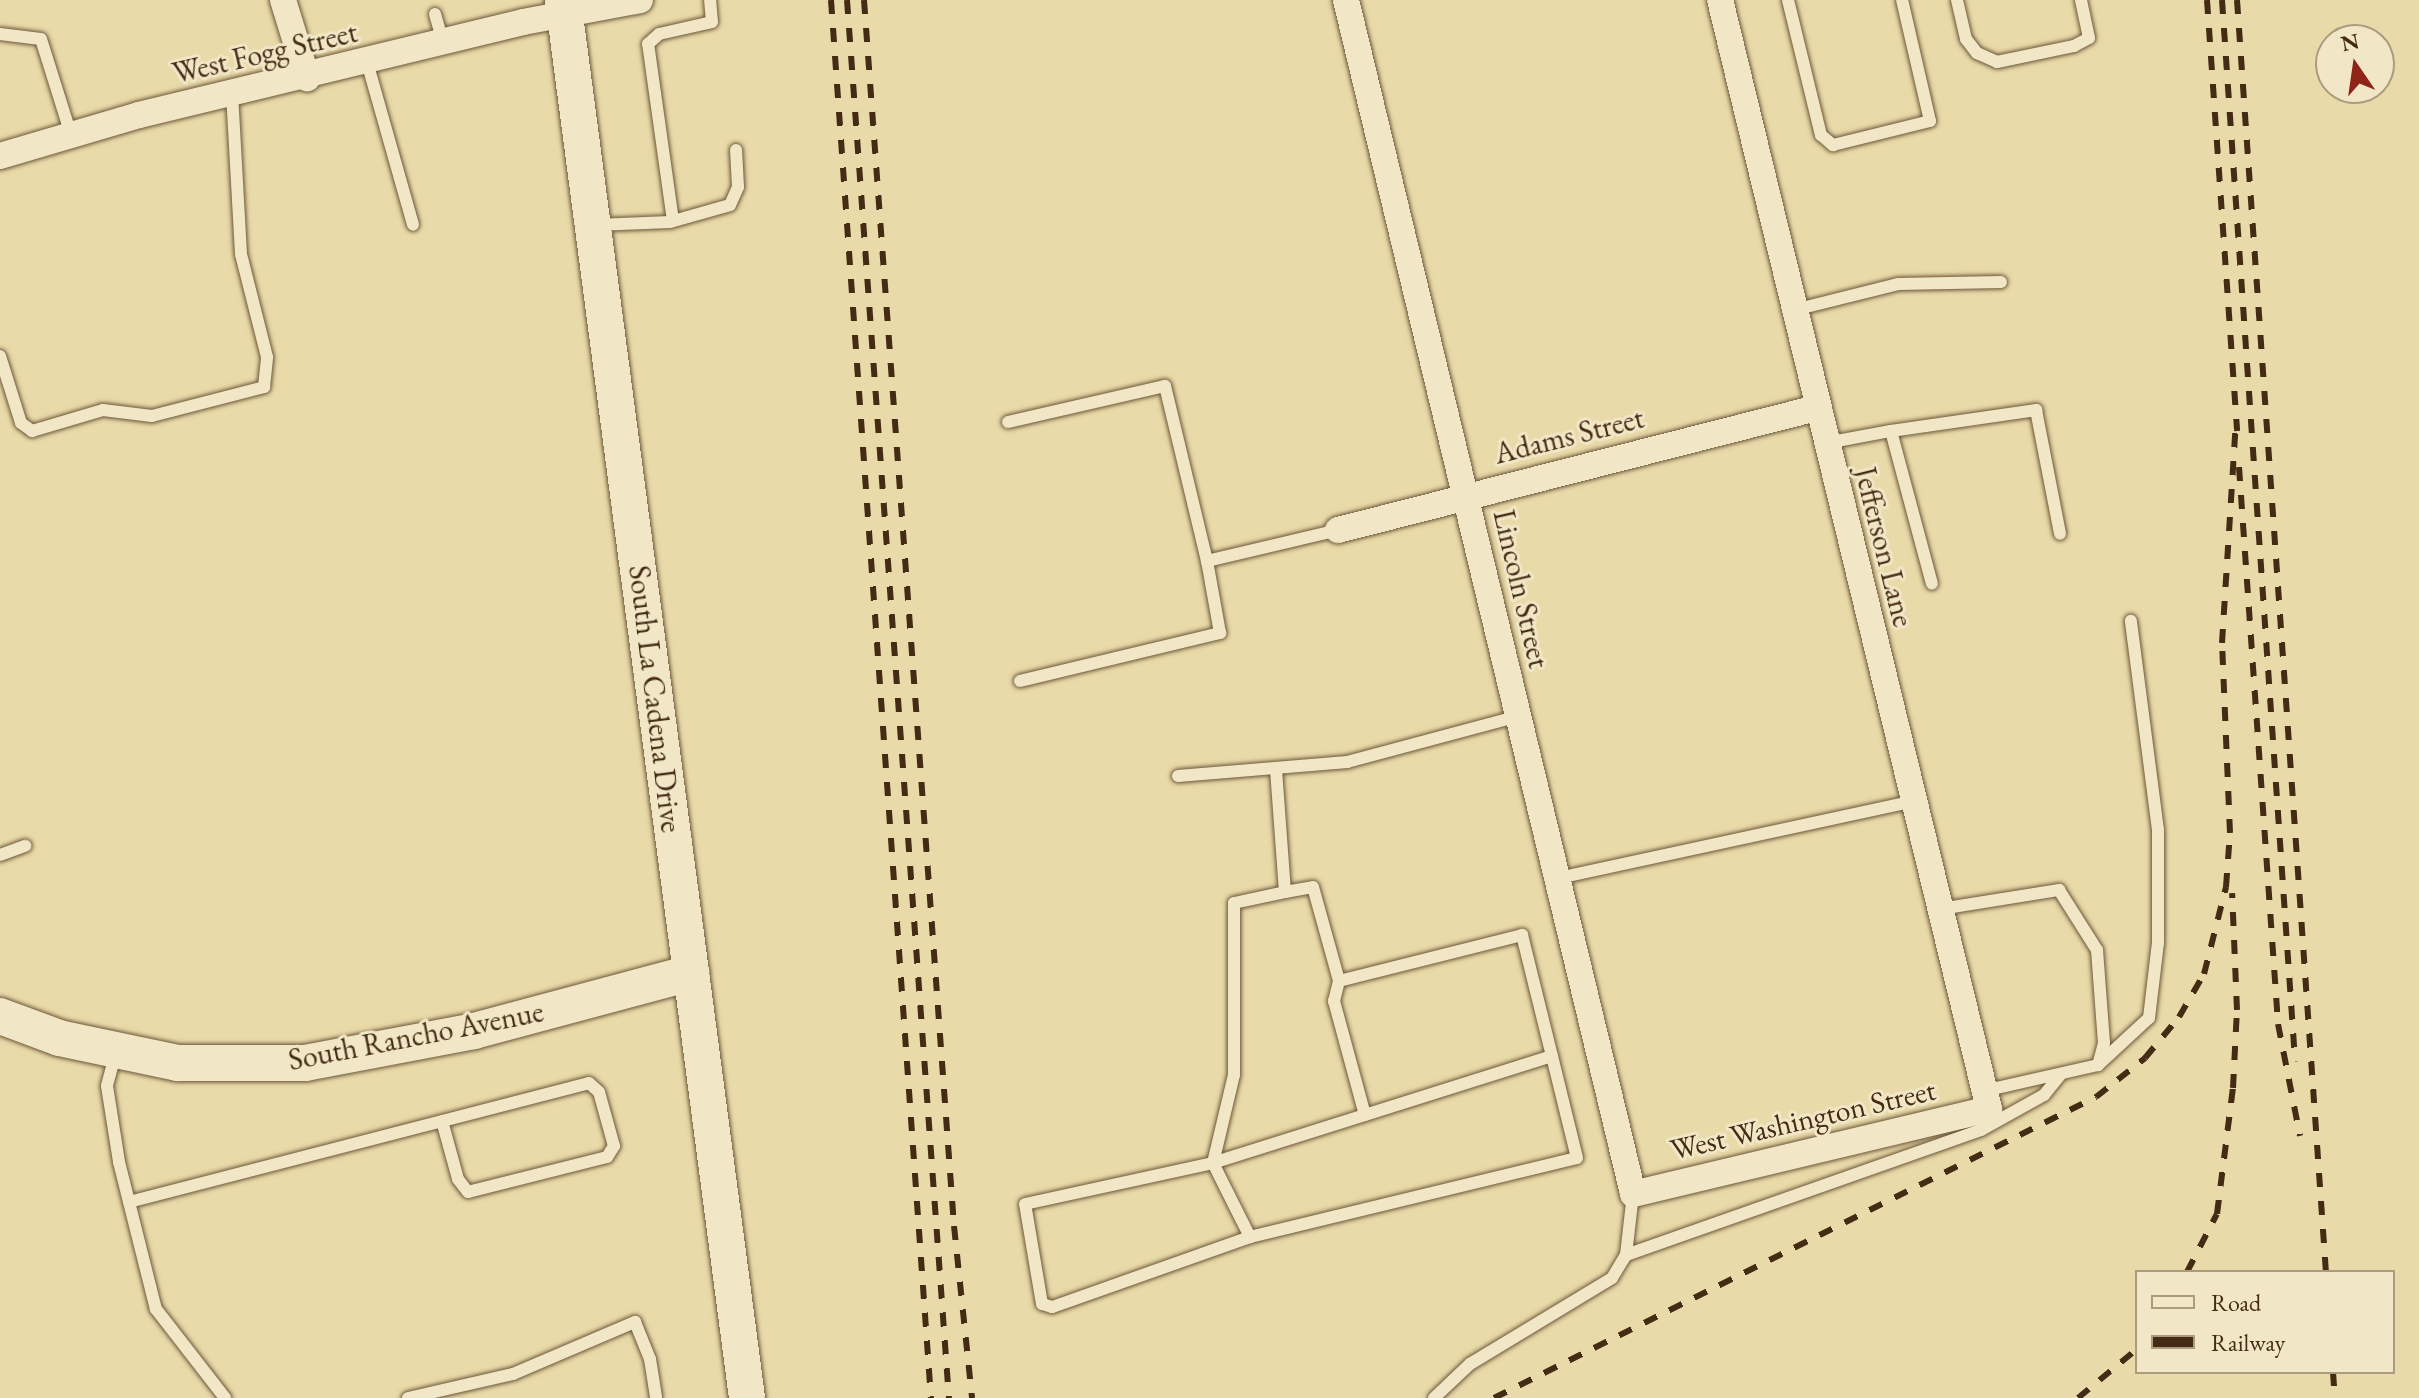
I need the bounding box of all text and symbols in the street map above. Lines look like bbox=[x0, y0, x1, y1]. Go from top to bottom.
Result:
street label: West Fogg Street bbox=[169, 14, 361, 92]
north arrow bbox=[2315, 24, 2395, 104]
text: N bbox=[2338, 26, 2362, 58]
street label: Adams Street bbox=[1490, 400, 1648, 472]
street label: Jefferson Lane bbox=[1847, 463, 1921, 631]
street label: Lincoln Street bbox=[1485, 506, 1557, 672]
street label: South La Cadena Drive bbox=[621, 563, 689, 835]
street label: South Rancho Avenue bbox=[285, 994, 547, 1078]
street label: West Washington Street bbox=[1667, 1072, 1939, 1168]
legend bbox=[2135, 1270, 2395, 1374]
text: Road bbox=[2211, 1287, 2261, 1318]
text: Railway bbox=[2211, 1327, 2285, 1358]

